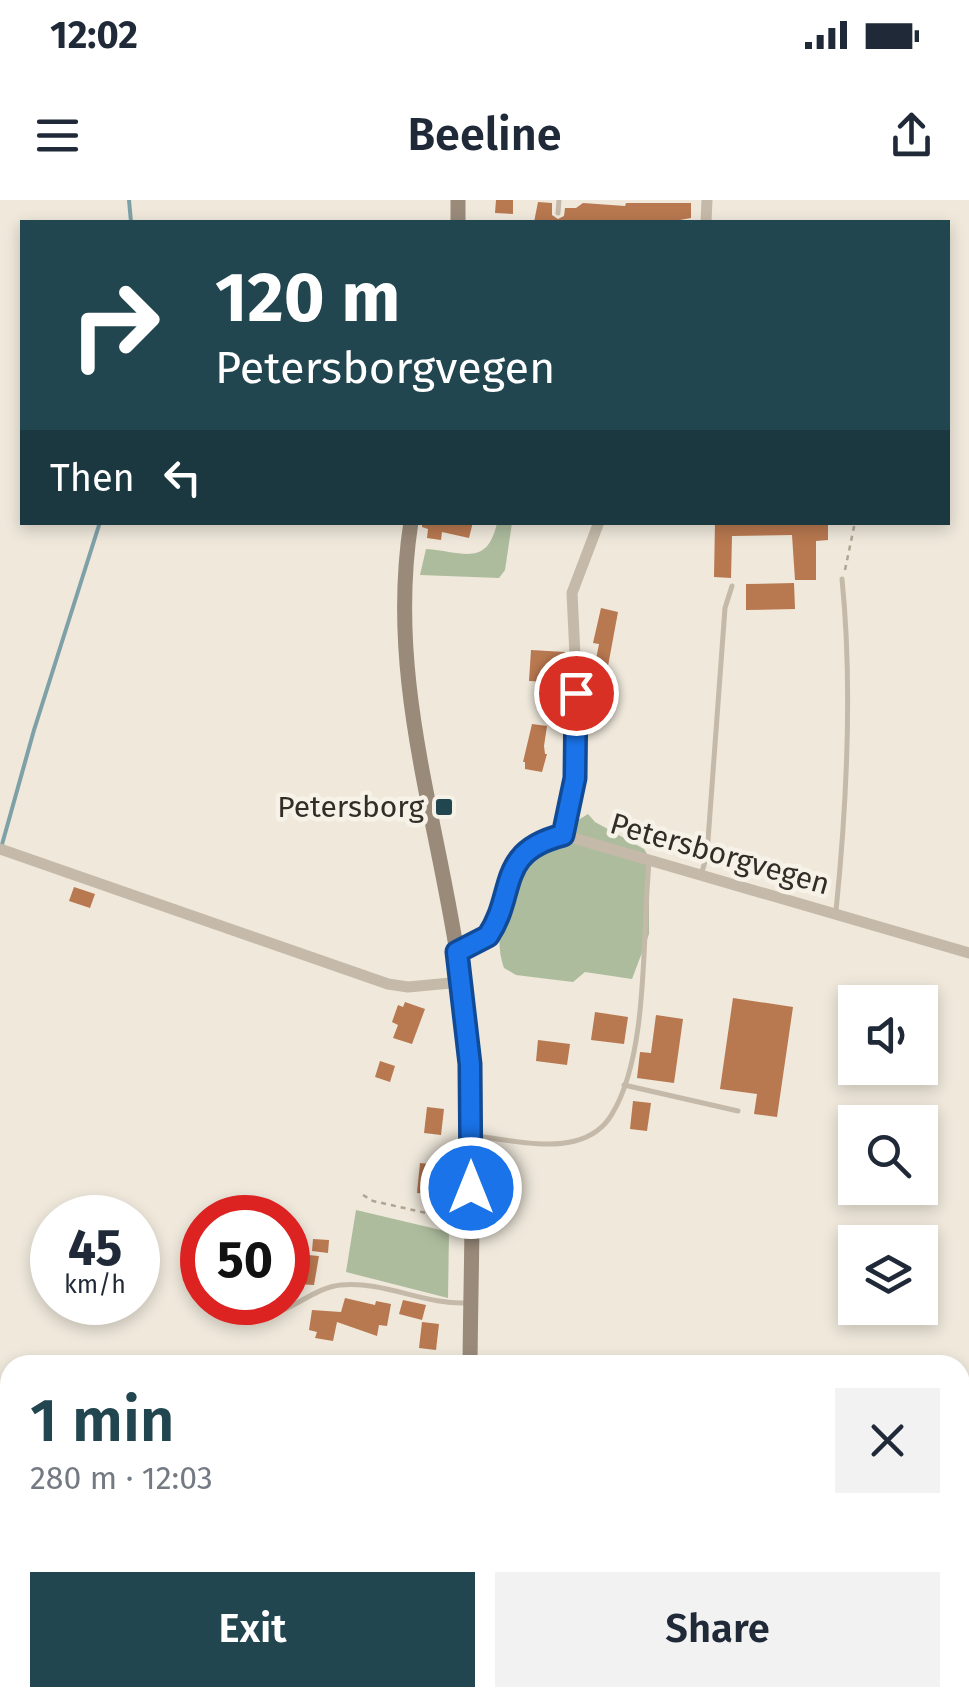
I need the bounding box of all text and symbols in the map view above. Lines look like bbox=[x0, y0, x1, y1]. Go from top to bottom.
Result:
text: 12:02 bbox=[50, 12, 138, 58]
icon: menu bbox=[30, 108, 85, 163]
text: Beeline bbox=[407, 108, 562, 162]
icon: share bbox=[884, 108, 939, 163]
text: 120 m bbox=[215, 256, 400, 340]
icon: right bbox=[50, 260, 180, 390]
text: Petersborgvegen bbox=[215, 341, 555, 395]
icon: left bbox=[155, 450, 210, 505]
text: Then bbox=[50, 455, 135, 501]
pin bbox=[534, 651, 619, 736]
icon: arrive bbox=[549, 666, 604, 721]
place label: Petersborg bbox=[277, 789, 424, 825]
marker: Petersborg bbox=[433, 796, 455, 818]
street label: Petersborgvegen bbox=[606, 805, 834, 903]
map controls bbox=[838, 985, 938, 1325]
button: sound bbox=[838, 985, 938, 1085]
button: search bbox=[838, 1105, 938, 1205]
position arrow bbox=[419, 1136, 523, 1240]
speed limit sign: 50 bbox=[180, 1195, 310, 1325]
text: 45 bbox=[68, 1218, 122, 1278]
button: layers bbox=[838, 1225, 938, 1325]
text: km/h bbox=[64, 1270, 126, 1300]
text: 1 min bbox=[30, 1385, 175, 1457]
button: close bbox=[835, 1388, 940, 1493]
text: 280 m · 12:03 bbox=[30, 1459, 213, 1497]
button: Exit bbox=[30, 1572, 475, 1687]
button: Share bbox=[495, 1572, 940, 1687]

